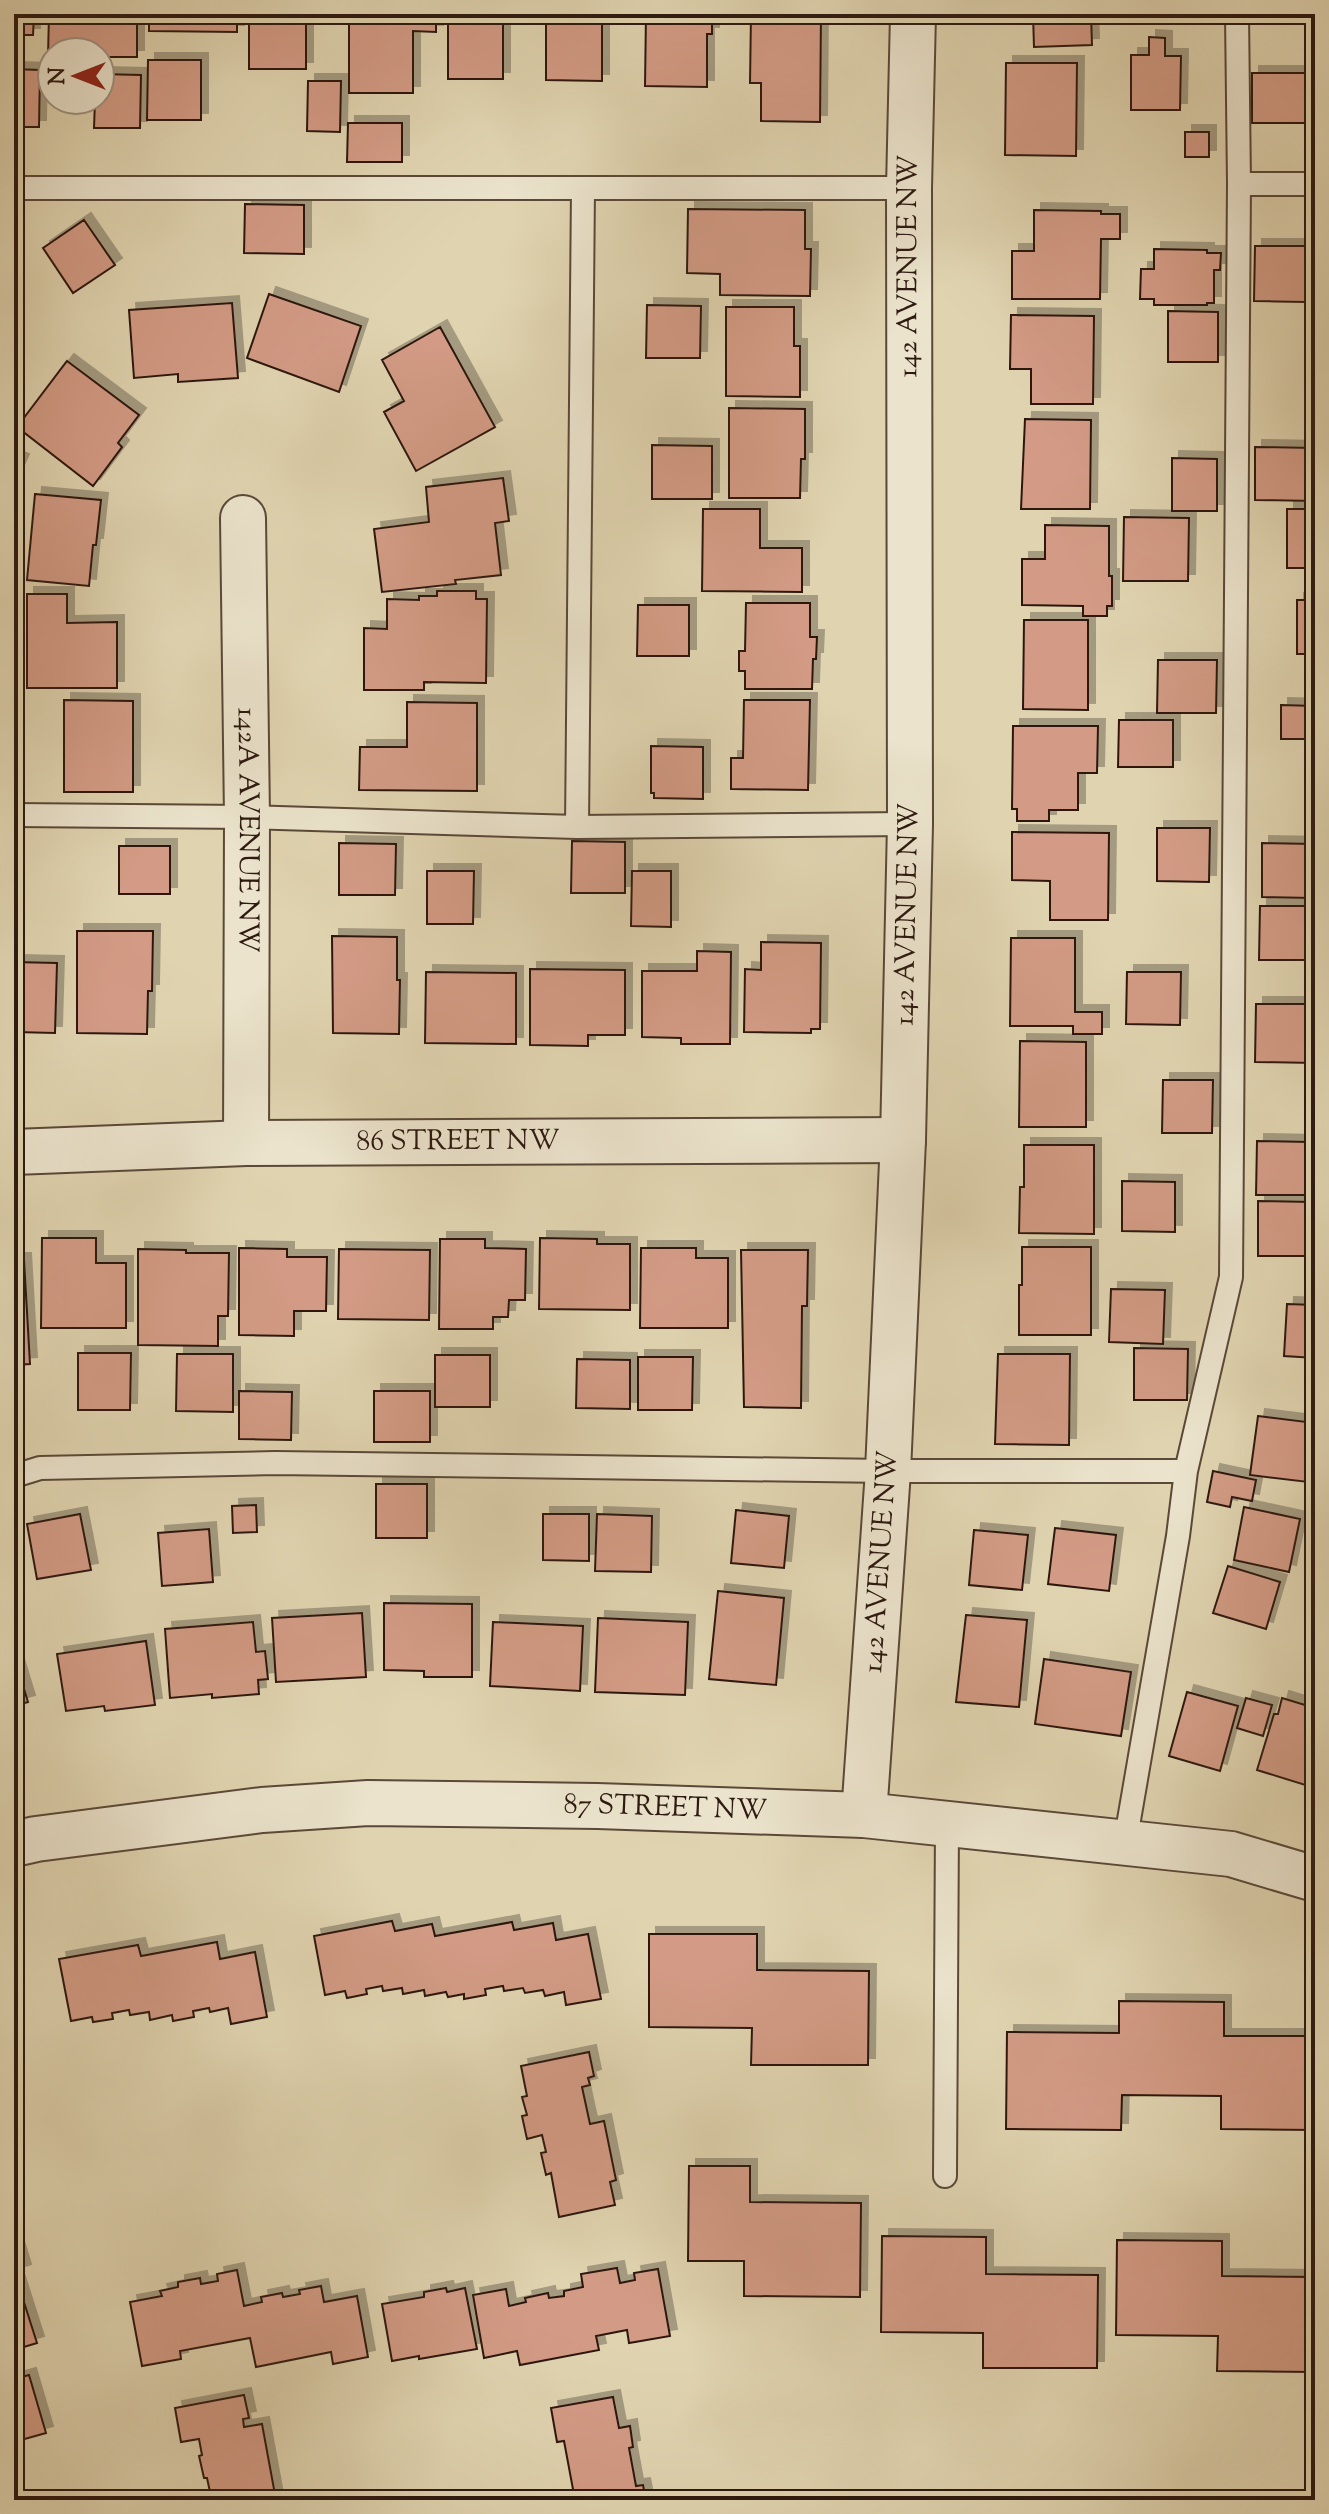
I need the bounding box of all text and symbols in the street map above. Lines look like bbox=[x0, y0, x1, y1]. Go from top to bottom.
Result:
north arrow bbox=[36, 36, 116, 116]
text: N bbox=[43, 67, 75, 85]
street label: 142 AVENUE NW bbox=[889, 155, 930, 378]
street label: 142A AVENUE NW bbox=[226, 707, 267, 953]
street label: 142 AVENUE NW bbox=[886, 803, 930, 1026]
street label: 86 STREET NW bbox=[356, 1122, 560, 1162]
street label: 142 AVENUE NW bbox=[854, 1450, 909, 1674]
street label: 87 STREET NW bbox=[563, 1786, 768, 1832]

